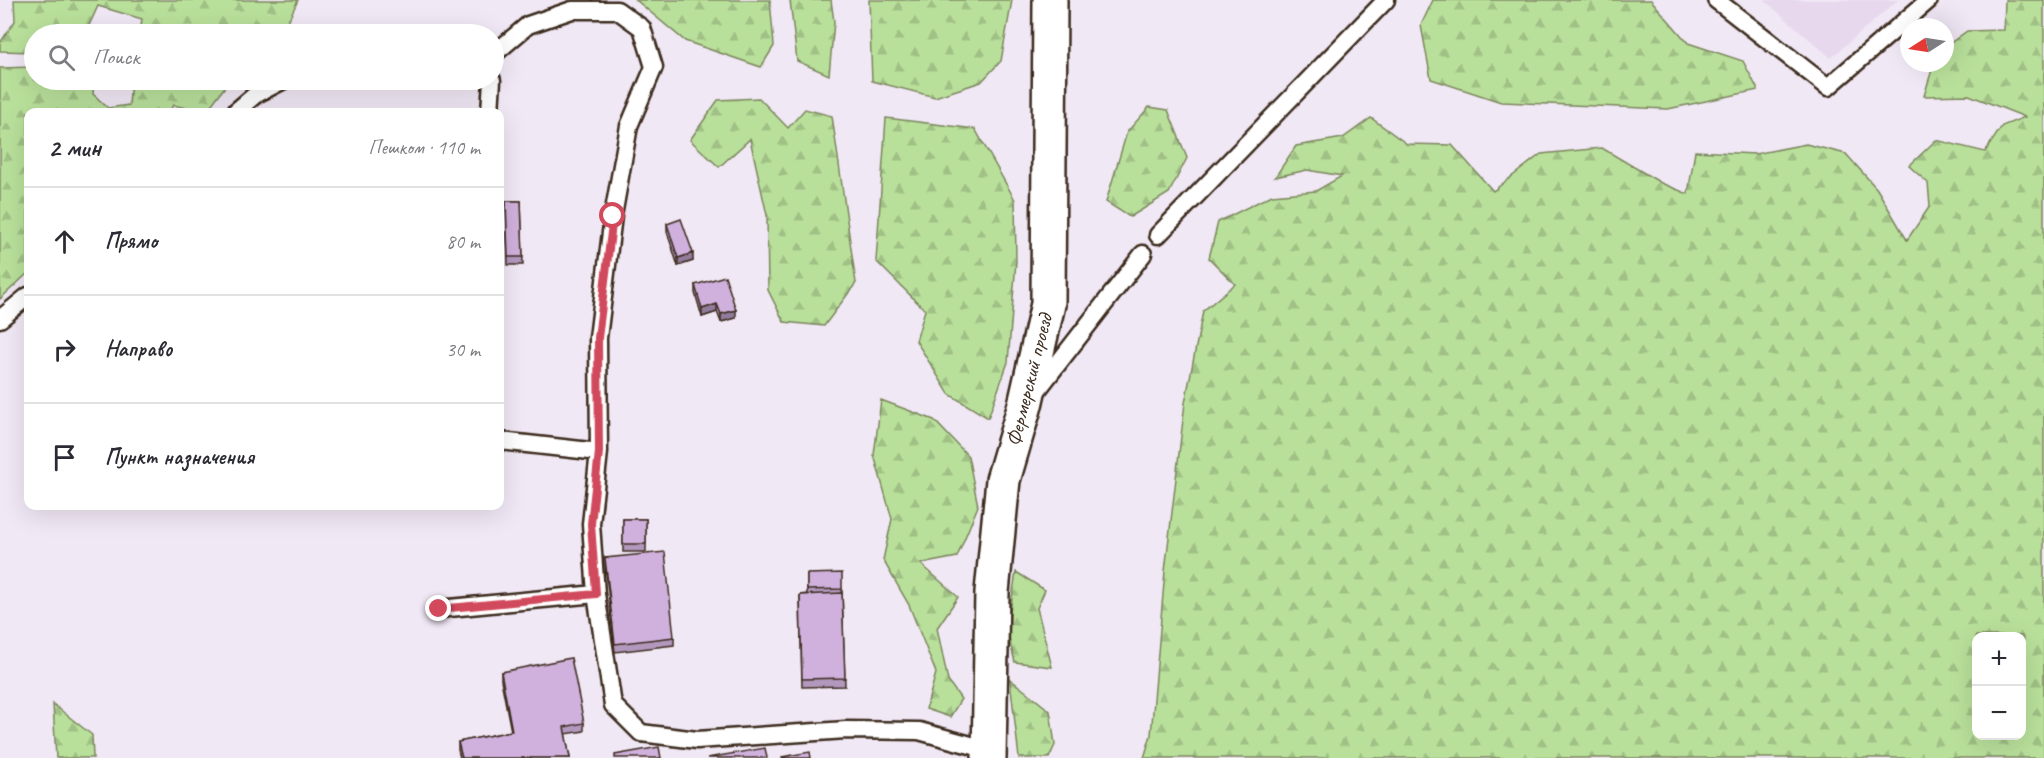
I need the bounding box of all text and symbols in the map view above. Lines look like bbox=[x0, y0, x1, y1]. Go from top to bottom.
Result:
north arrow bbox=[1900, 18, 1954, 72]
search box bbox=[24, 24, 504, 90]
icon: search bbox=[45, 41, 78, 74]
text: Поиск bbox=[93, 43, 139, 71]
text: 2 мин bbox=[48, 131, 101, 164]
text: Пешком · 110 m bbox=[368, 135, 480, 160]
route start bbox=[599, 202, 625, 228]
icon: ahead bbox=[48, 225, 81, 258]
text: Прямо bbox=[105, 227, 157, 255]
text: 80 m bbox=[446, 229, 480, 254]
street label: Фермерский проезд bbox=[1000, 309, 1059, 449]
icon: right bbox=[48, 333, 81, 366]
text: Направо bbox=[105, 335, 172, 363]
text: 30 m bbox=[446, 337, 480, 362]
icon: arrive bbox=[48, 441, 81, 474]
text: Пункт назначения bbox=[105, 443, 254, 471]
route end bbox=[425, 595, 451, 621]
map controls bbox=[1972, 632, 2026, 740]
button: + bbox=[1972, 632, 2026, 686]
button: − bbox=[1972, 686, 2026, 740]

